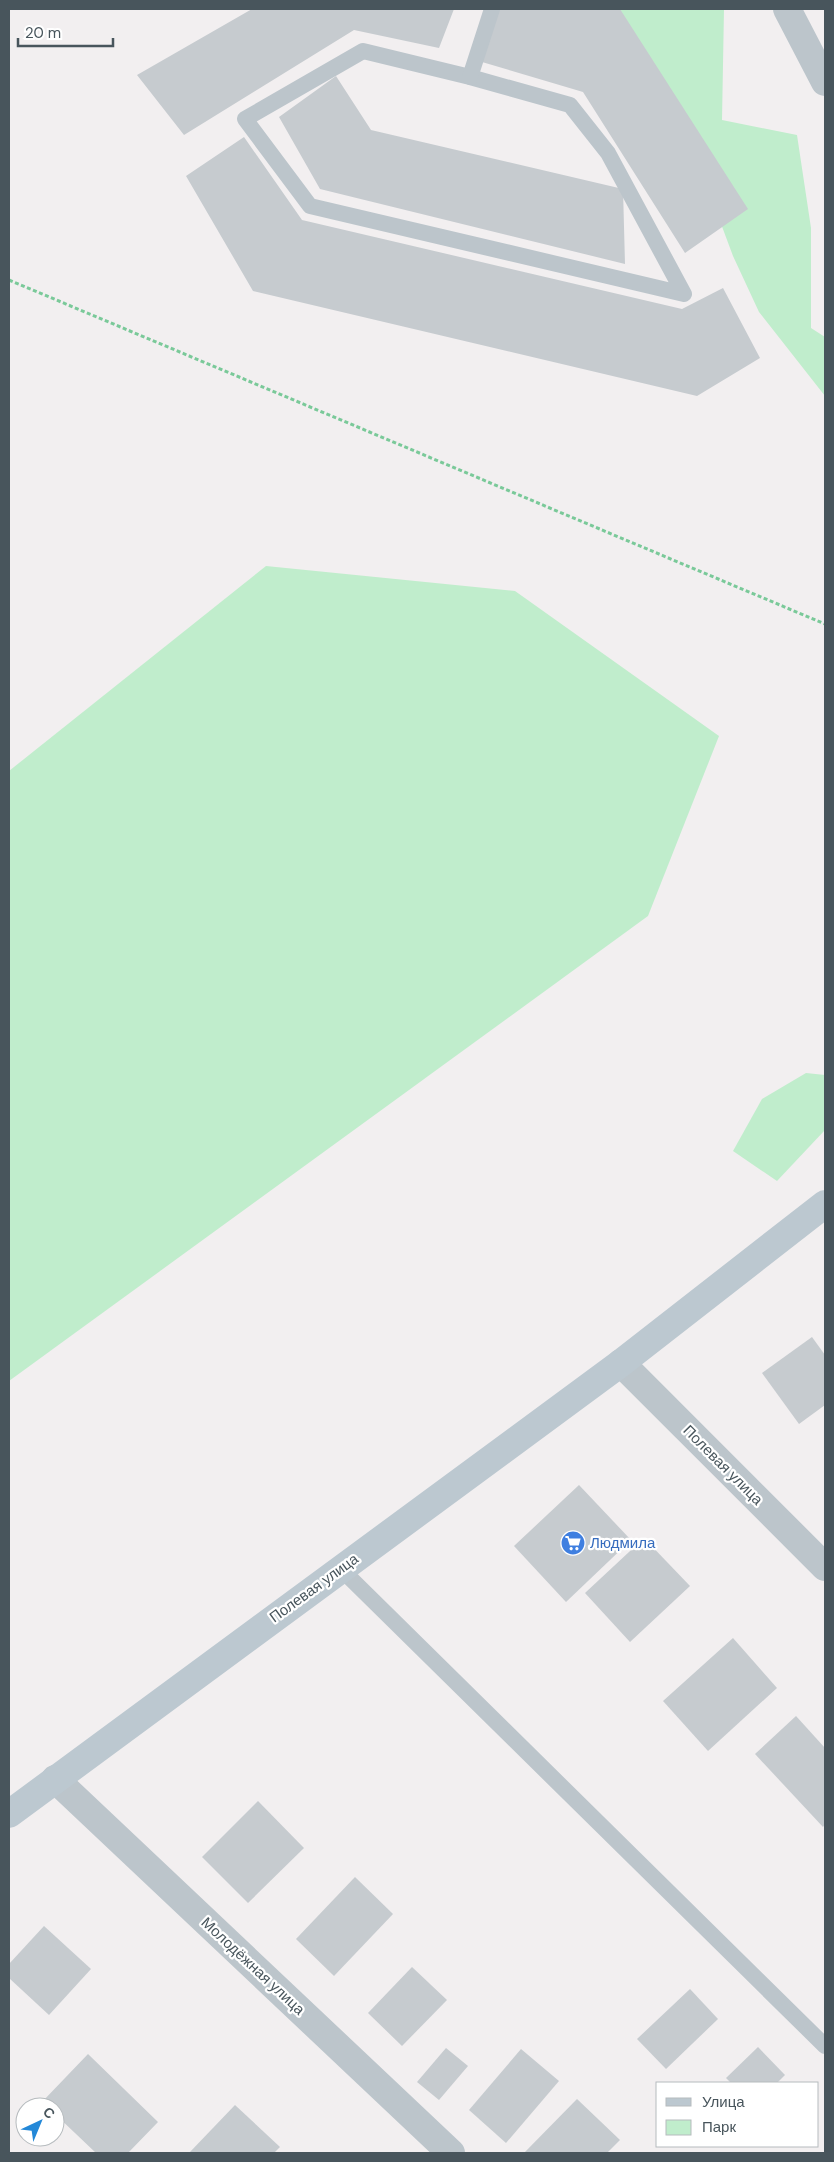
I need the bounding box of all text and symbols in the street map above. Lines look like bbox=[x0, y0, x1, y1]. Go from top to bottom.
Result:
scale bar bbox=[18, 15, 112, 47]
text: 20 m bbox=[25, 23, 61, 43]
street label: Полевая улица bbox=[679, 1421, 768, 1510]
supermarket icon: Людмила bbox=[560, 1530, 586, 1556]
place label: Людмила bbox=[590, 1533, 656, 1553]
street label: Полевая улица bbox=[265, 1549, 363, 1627]
street label: Молодёжная улица bbox=[197, 1913, 310, 2020]
legend bbox=[656, 2082, 819, 2147]
text: Улица bbox=[702, 2092, 745, 2112]
north arrow bbox=[15, 2097, 65, 2147]
text: С bbox=[39, 2103, 59, 2123]
text: Парк bbox=[702, 2117, 736, 2137]

